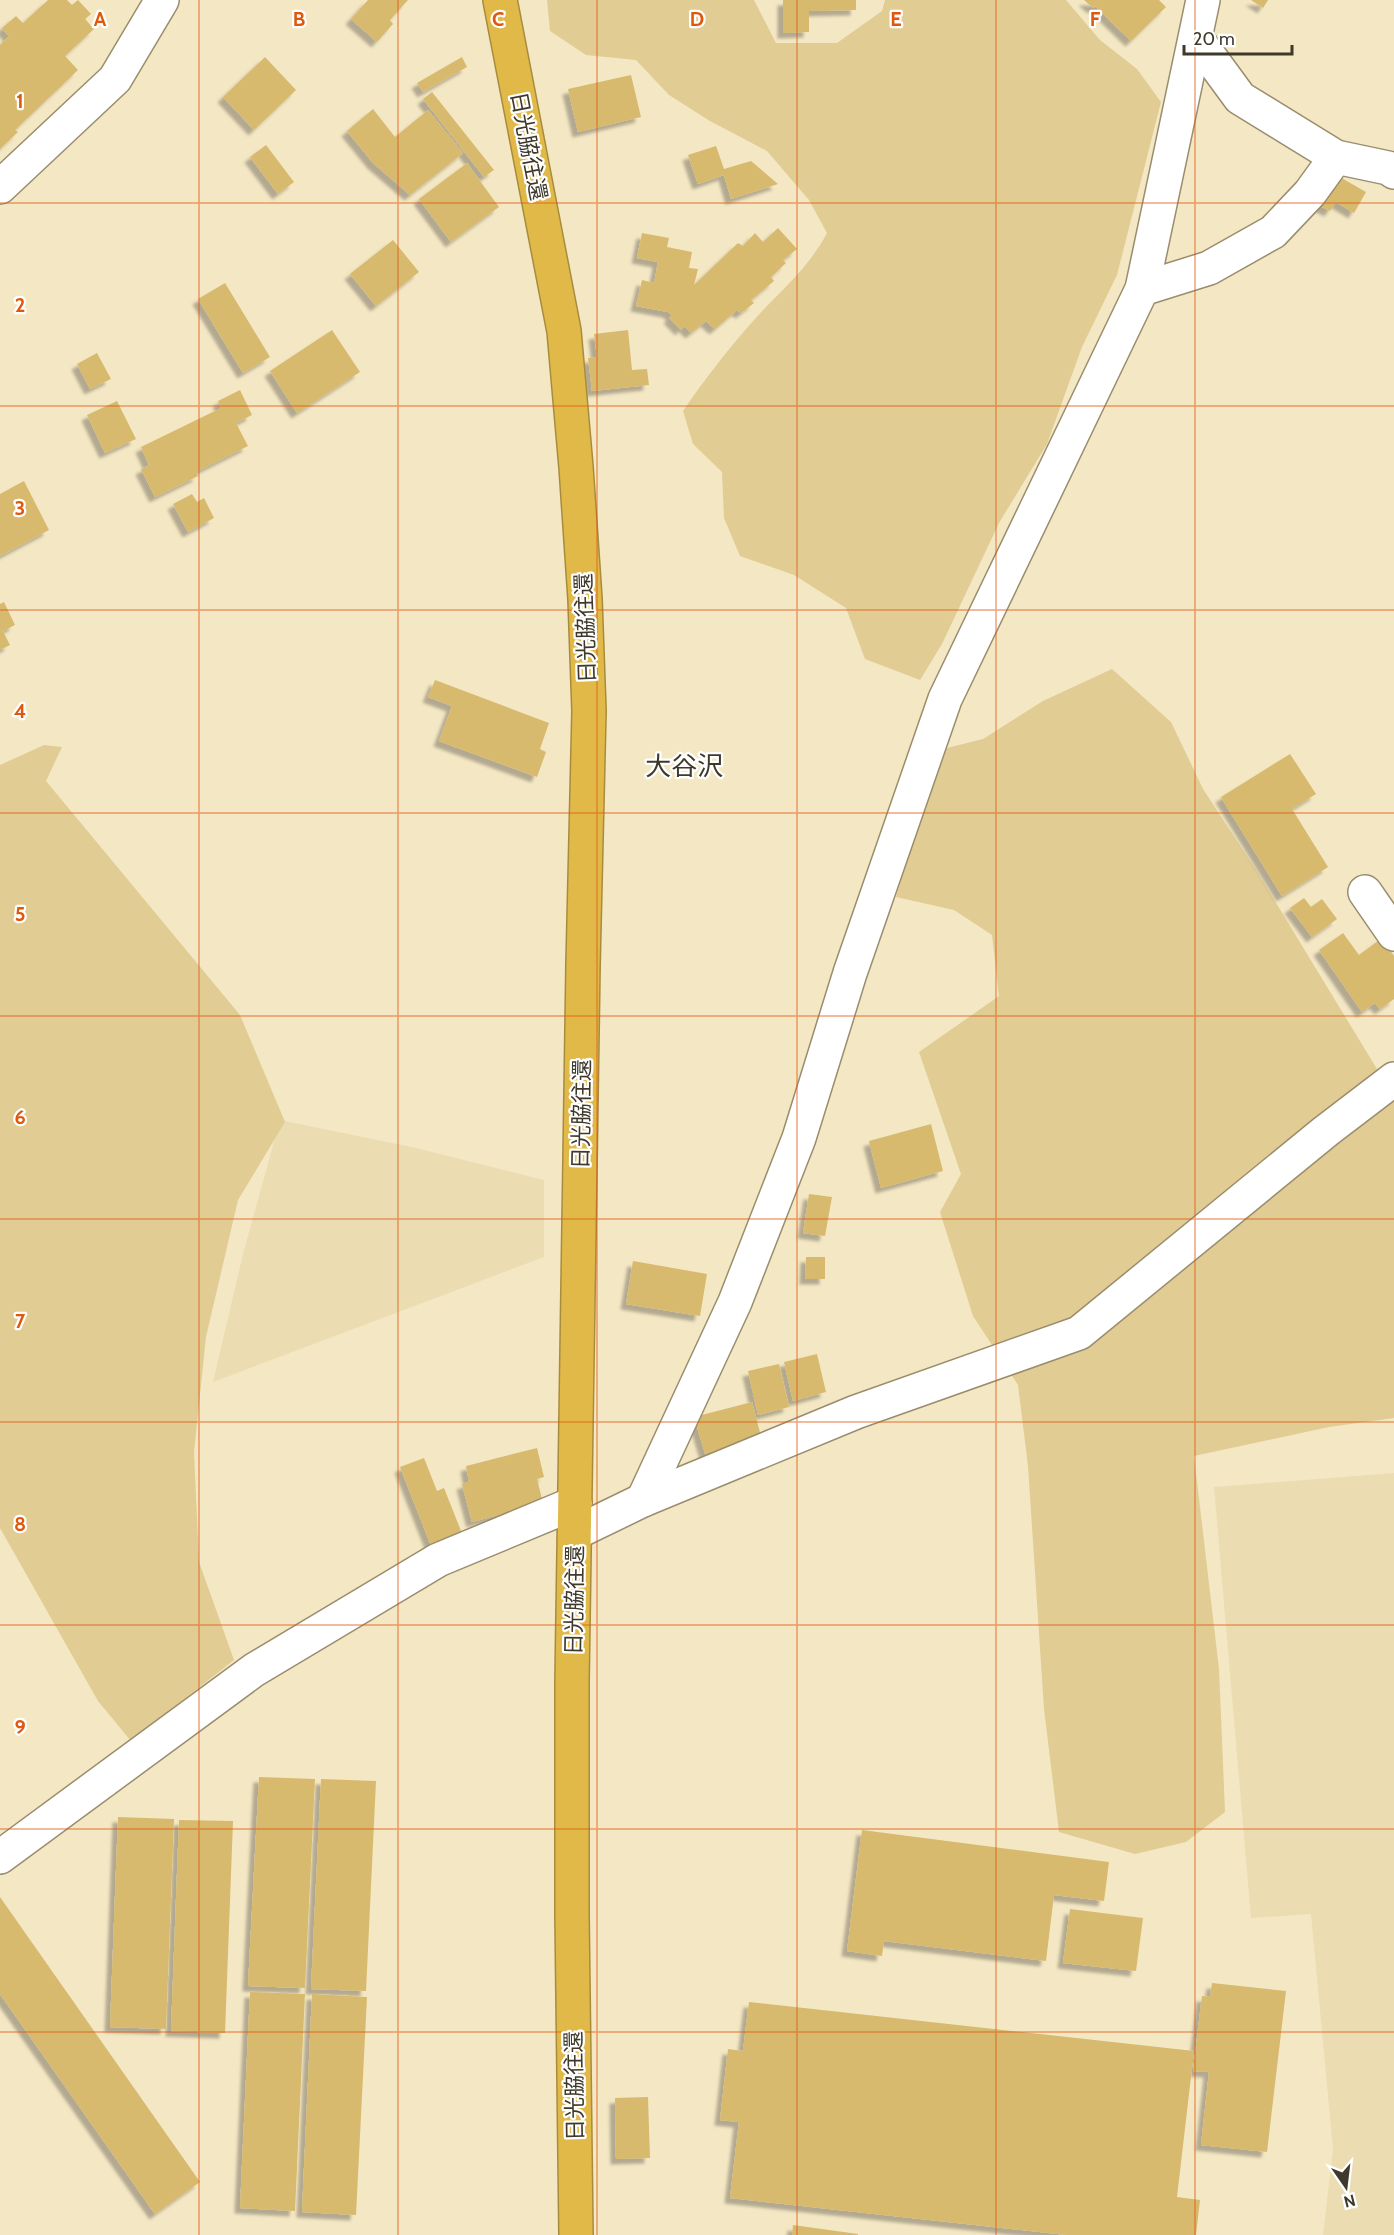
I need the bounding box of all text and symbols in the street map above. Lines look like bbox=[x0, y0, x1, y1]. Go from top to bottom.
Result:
text: A bbox=[94, 7, 107, 31]
text: B bbox=[293, 7, 305, 31]
text: C bbox=[492, 7, 504, 31]
text: D bbox=[690, 7, 704, 31]
text: E bbox=[890, 7, 902, 31]
text: F bbox=[1090, 7, 1101, 31]
scale bar bbox=[1184, 18, 1292, 56]
text: 20 m bbox=[1193, 28, 1235, 50]
text: 1 bbox=[16, 89, 24, 113]
street label: 日光脇往還 bbox=[505, 90, 552, 203]
text: 2 bbox=[15, 293, 25, 317]
text: 3 bbox=[15, 496, 25, 520]
street label: 日光脇往還 bbox=[570, 573, 601, 683]
text: 4 bbox=[14, 699, 26, 723]
district label: 大谷沢 bbox=[645, 750, 723, 782]
text: 5 bbox=[15, 902, 25, 926]
street label: 日光脇往還 bbox=[567, 1059, 596, 1169]
text: 6 bbox=[14, 1105, 26, 1129]
text: 7 bbox=[15, 1309, 26, 1333]
text: 8 bbox=[14, 1512, 26, 1536]
street label: 日光脇往還 bbox=[560, 1545, 589, 1655]
text: 9 bbox=[14, 1715, 26, 1739]
street label: 日光脇往還 bbox=[560, 2031, 589, 2141]
north arrow bbox=[1316, 2157, 1376, 2217]
text: N bbox=[1342, 2190, 1357, 2212]

